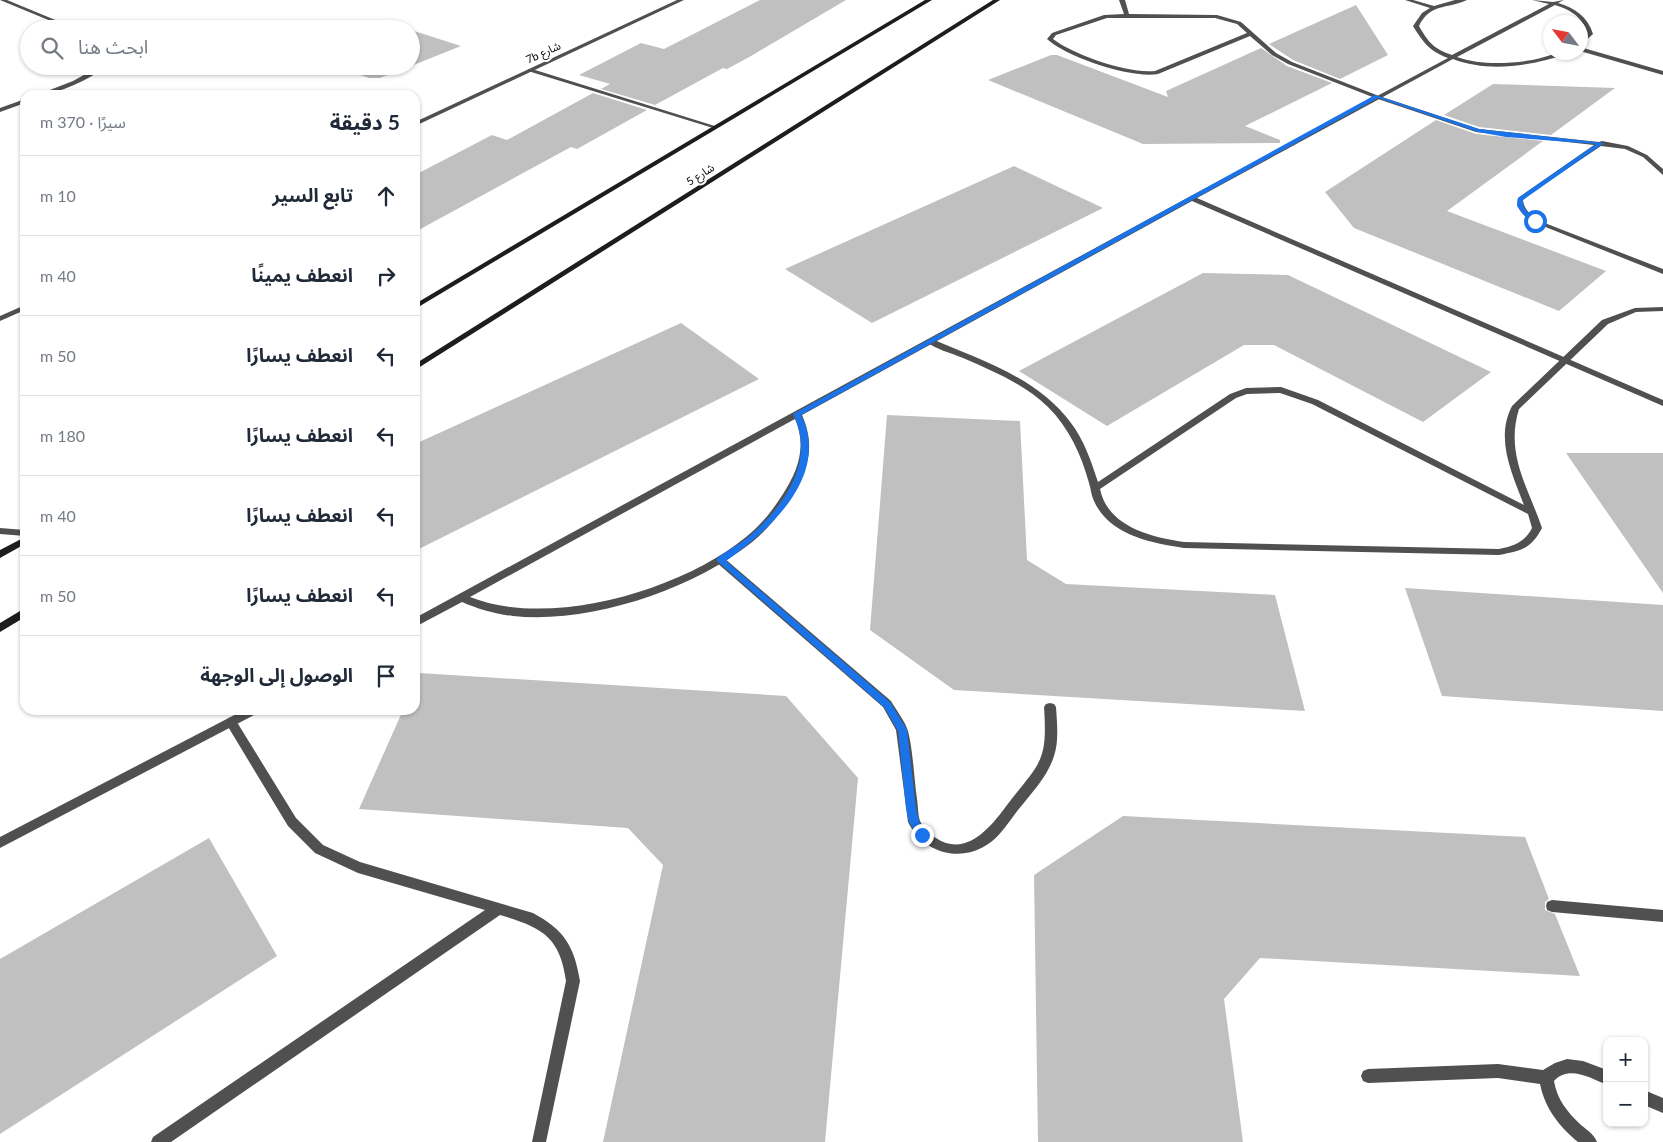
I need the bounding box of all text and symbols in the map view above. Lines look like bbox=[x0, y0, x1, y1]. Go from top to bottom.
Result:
north arrow bbox=[1543, 15, 1588, 60]
search box bbox=[20, 20, 420, 75]
icon: search bbox=[38, 34, 66, 62]
text: ابحث هنا bbox=[78, 35, 148, 58]
street label: 7b شارع bbox=[524, 38, 564, 67]
text: 5 دقيقة bbox=[330, 109, 400, 134]
text: سيرًا · 370 m bbox=[40, 112, 126, 131]
street label: شارع 5 bbox=[684, 160, 718, 189]
icon: ahead bbox=[372, 182, 400, 210]
text: تابع السير bbox=[272, 183, 353, 206]
text: 10 m bbox=[40, 186, 76, 205]
route start bbox=[1524, 210, 1547, 233]
icon: right bbox=[372, 262, 400, 290]
text: انعطف يمينًا bbox=[251, 263, 353, 286]
text: 40 m bbox=[40, 266, 76, 285]
icon: left bbox=[372, 342, 400, 370]
text: انعطف يسارًا bbox=[246, 343, 353, 366]
text: 50 m bbox=[40, 346, 76, 365]
icon: left bbox=[372, 422, 400, 450]
text: انعطف يسارًا bbox=[246, 423, 353, 446]
text: 180 m bbox=[40, 426, 85, 445]
icon: left bbox=[372, 502, 400, 530]
text: انعطف يسارًا bbox=[246, 503, 353, 526]
text: 40 m bbox=[40, 506, 76, 525]
icon: left bbox=[372, 582, 400, 610]
text: انعطف يسارًا bbox=[246, 583, 353, 606]
text: 50 m bbox=[40, 586, 76, 605]
icon: arrive bbox=[372, 662, 400, 690]
text: الوصول إلى الوجهة bbox=[200, 663, 353, 686]
route end bbox=[911, 824, 934, 847]
map controls bbox=[1603, 1037, 1648, 1127]
button: + bbox=[1603, 1037, 1648, 1082]
button: − bbox=[1603, 1082, 1648, 1127]

